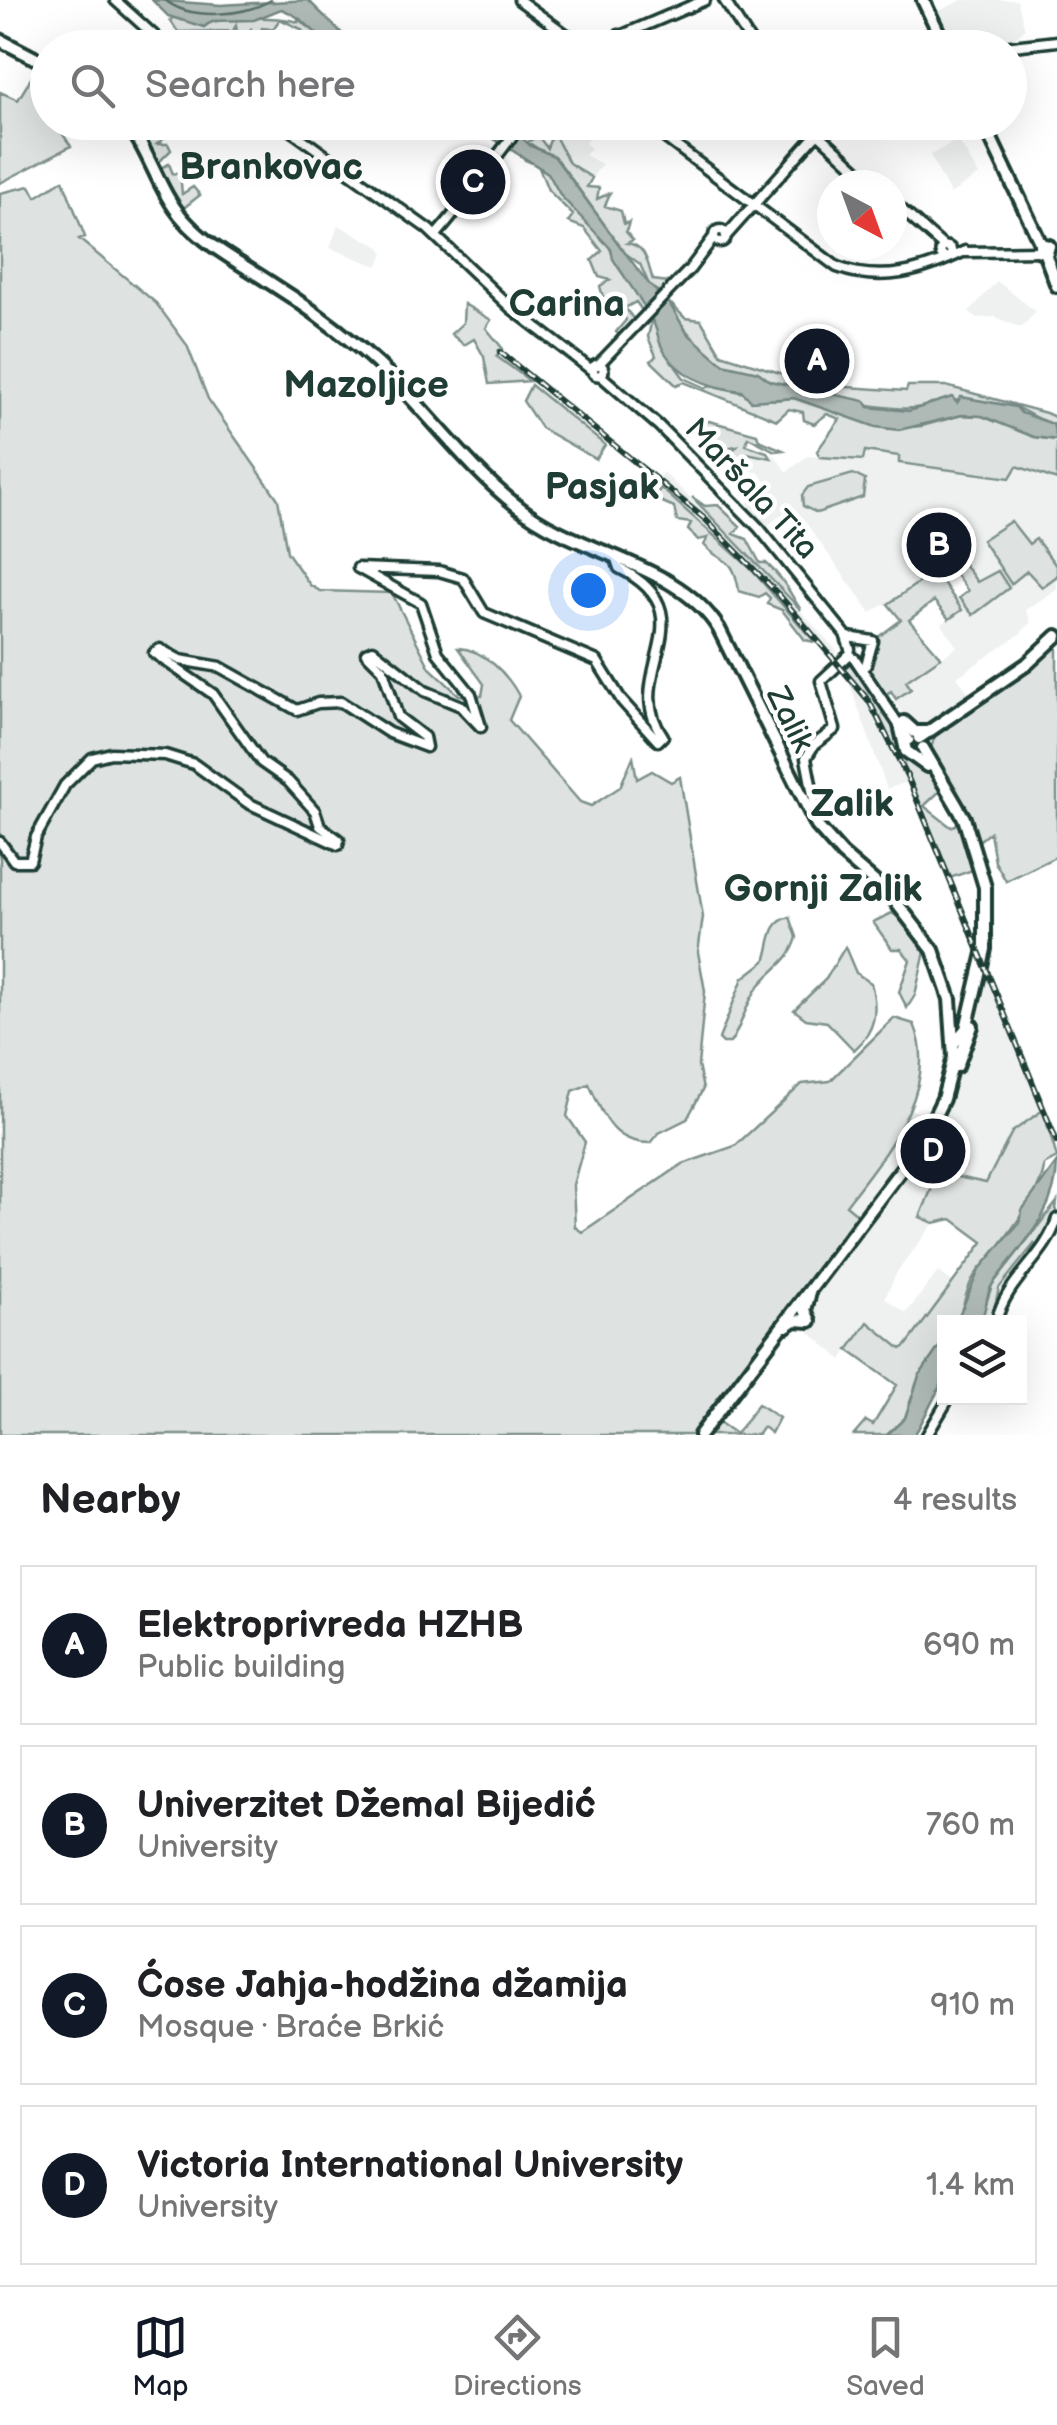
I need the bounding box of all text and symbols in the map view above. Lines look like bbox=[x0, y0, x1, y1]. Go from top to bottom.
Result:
search box bbox=[30, 30, 1027, 140]
icon: search bbox=[65, 58, 120, 113]
text: Search here bbox=[145, 63, 356, 108]
pin: C bbox=[440, 144, 506, 220]
district label: Brankovac bbox=[179, 145, 363, 190]
north arrow bbox=[817, 170, 907, 260]
district label: Carina bbox=[509, 282, 625, 327]
pin: A bbox=[784, 324, 850, 398]
district label: Mazoljice bbox=[283, 363, 449, 408]
street label: Maršala Tita bbox=[676, 411, 826, 568]
district label: Pasjak bbox=[545, 465, 659, 510]
pin: B bbox=[906, 508, 972, 582]
your location bbox=[563, 565, 614, 616]
street label: Zalik bbox=[757, 680, 822, 759]
district label: Zalik bbox=[810, 782, 894, 827]
district label: Gornji Zalik bbox=[724, 867, 922, 912]
pin: D bbox=[900, 1114, 966, 1188]
map controls bbox=[937, 1315, 1027, 1405]
button: layers bbox=[937, 1315, 1027, 1405]
text: Nearby bbox=[40, 1475, 180, 1526]
text: 4 results bbox=[893, 1481, 1017, 1520]
text: Elektroprivreda HZHB bbox=[137, 1603, 524, 1648]
text: A bbox=[65, 1626, 84, 1665]
text: 690 m bbox=[923, 1626, 1015, 1665]
text: Public building bbox=[137, 1648, 346, 1687]
text: Univerzitet Džemal Bijedić bbox=[137, 1783, 596, 1828]
text: B bbox=[63, 1806, 86, 1845]
text: 760 m bbox=[926, 1806, 1015, 1845]
text: University bbox=[137, 1828, 278, 1867]
text: Ćose Jahja-hodžina džamija bbox=[137, 1963, 628, 2008]
text: C bbox=[63, 1986, 86, 2025]
text: 910 m bbox=[930, 1986, 1015, 2025]
text: Mosque · Braće Brkić bbox=[137, 2008, 445, 2047]
text: Victoria International University bbox=[137, 2143, 683, 2188]
text: D bbox=[63, 2166, 86, 2205]
text: 1.4 km bbox=[926, 2166, 1015, 2205]
text: University bbox=[137, 2188, 278, 2227]
tab: Map bbox=[132, 2310, 189, 2403]
tab: Directions bbox=[453, 2310, 582, 2403]
tab: Saved bbox=[846, 2310, 925, 2403]

